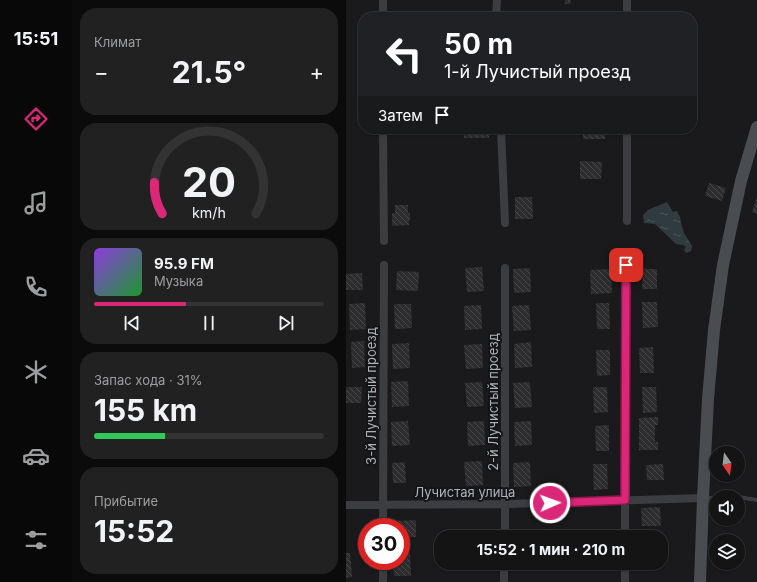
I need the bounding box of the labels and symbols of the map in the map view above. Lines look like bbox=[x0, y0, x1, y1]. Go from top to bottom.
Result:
pin bbox=[609, 248, 643, 282]
street label: 3-й Лучистый проезд bbox=[363, 327, 379, 465]
street label: 2-й Лучистый проезд bbox=[485, 333, 501, 471]
north arrow bbox=[709, 446, 745, 482]
position arrow bbox=[529, 482, 571, 524]
street label: Лучистая улица bbox=[415, 484, 515, 500]
speed limit sign: 30 bbox=[358, 518, 410, 570]

